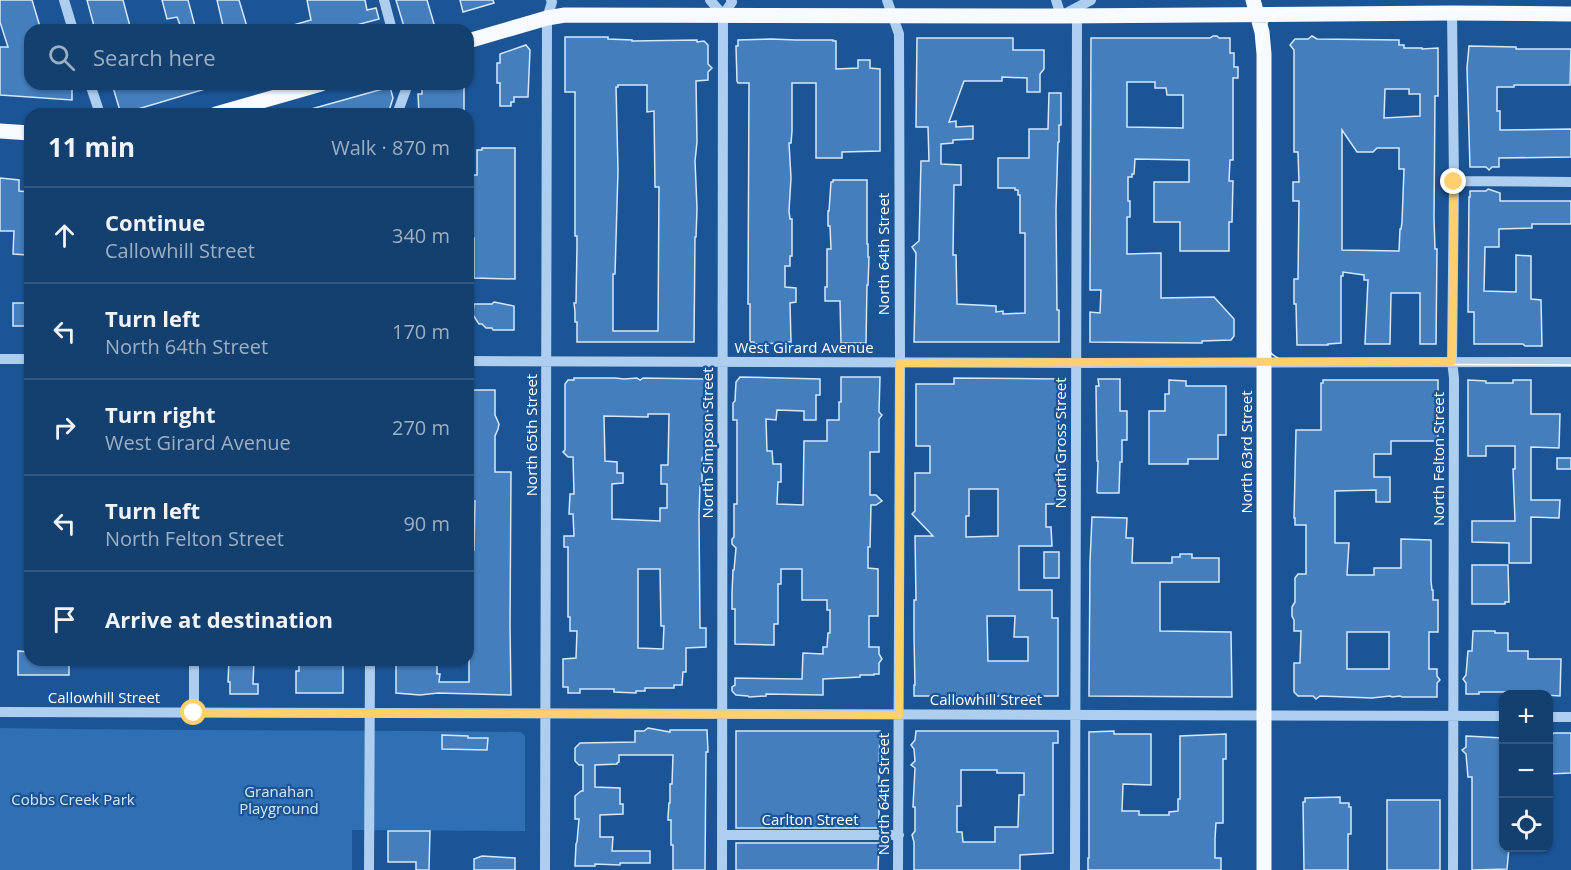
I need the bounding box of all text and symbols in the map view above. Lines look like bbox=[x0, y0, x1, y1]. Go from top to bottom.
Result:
search box bbox=[24, 24, 474, 90]
icon: search bbox=[45, 41, 78, 74]
text: Search here bbox=[93, 42, 216, 72]
text: 11 min bbox=[48, 129, 135, 165]
text: Walk · 870 m bbox=[331, 134, 450, 161]
route end bbox=[1440, 168, 1466, 194]
street label: North 64th Street bbox=[873, 193, 893, 315]
text: Continue bbox=[105, 207, 205, 237]
icon: ahead bbox=[48, 219, 81, 252]
text: 340 m bbox=[392, 222, 450, 249]
text: Callowhill Street bbox=[105, 237, 255, 264]
text: Turn left bbox=[105, 303, 200, 333]
icon: left bbox=[48, 315, 81, 348]
text: 170 m bbox=[392, 318, 450, 345]
text: North 64th Street bbox=[105, 333, 268, 360]
street label: West Girard Avenue bbox=[734, 337, 874, 357]
street label: North Simpson Street bbox=[697, 367, 717, 519]
street label: North 65th Street bbox=[521, 374, 541, 496]
street label: North Gross Street bbox=[1050, 377, 1070, 509]
street label: North 63rd Street bbox=[1236, 390, 1256, 514]
street label: North Felton Street bbox=[1428, 392, 1448, 526]
text: Turn right bbox=[105, 399, 216, 429]
icon: right bbox=[48, 411, 81, 444]
text: 270 m bbox=[392, 414, 450, 441]
text: West Girard Avenue bbox=[105, 429, 291, 456]
text: Turn left bbox=[105, 495, 200, 525]
icon: left bbox=[48, 507, 81, 540]
text: 90 m bbox=[403, 510, 450, 537]
text: North Felton Street bbox=[105, 525, 284, 552]
icon: arrive bbox=[48, 603, 81, 636]
text: Arrive at destination bbox=[105, 604, 333, 634]
street label: Callowhill Street bbox=[48, 687, 160, 707]
street label: Callowhill Street bbox=[930, 689, 1042, 709]
map controls bbox=[1499, 690, 1553, 852]
button: + bbox=[1499, 690, 1553, 744]
route start bbox=[180, 699, 206, 725]
street label: North 64th Street bbox=[873, 733, 893, 855]
button: − bbox=[1499, 744, 1553, 798]
park label: Granahan Playground bbox=[239, 781, 319, 818]
park label: Cobbs Creek Park bbox=[11, 789, 135, 809]
button: locate bbox=[1499, 798, 1553, 852]
street label: Carlton Street bbox=[761, 809, 859, 829]

